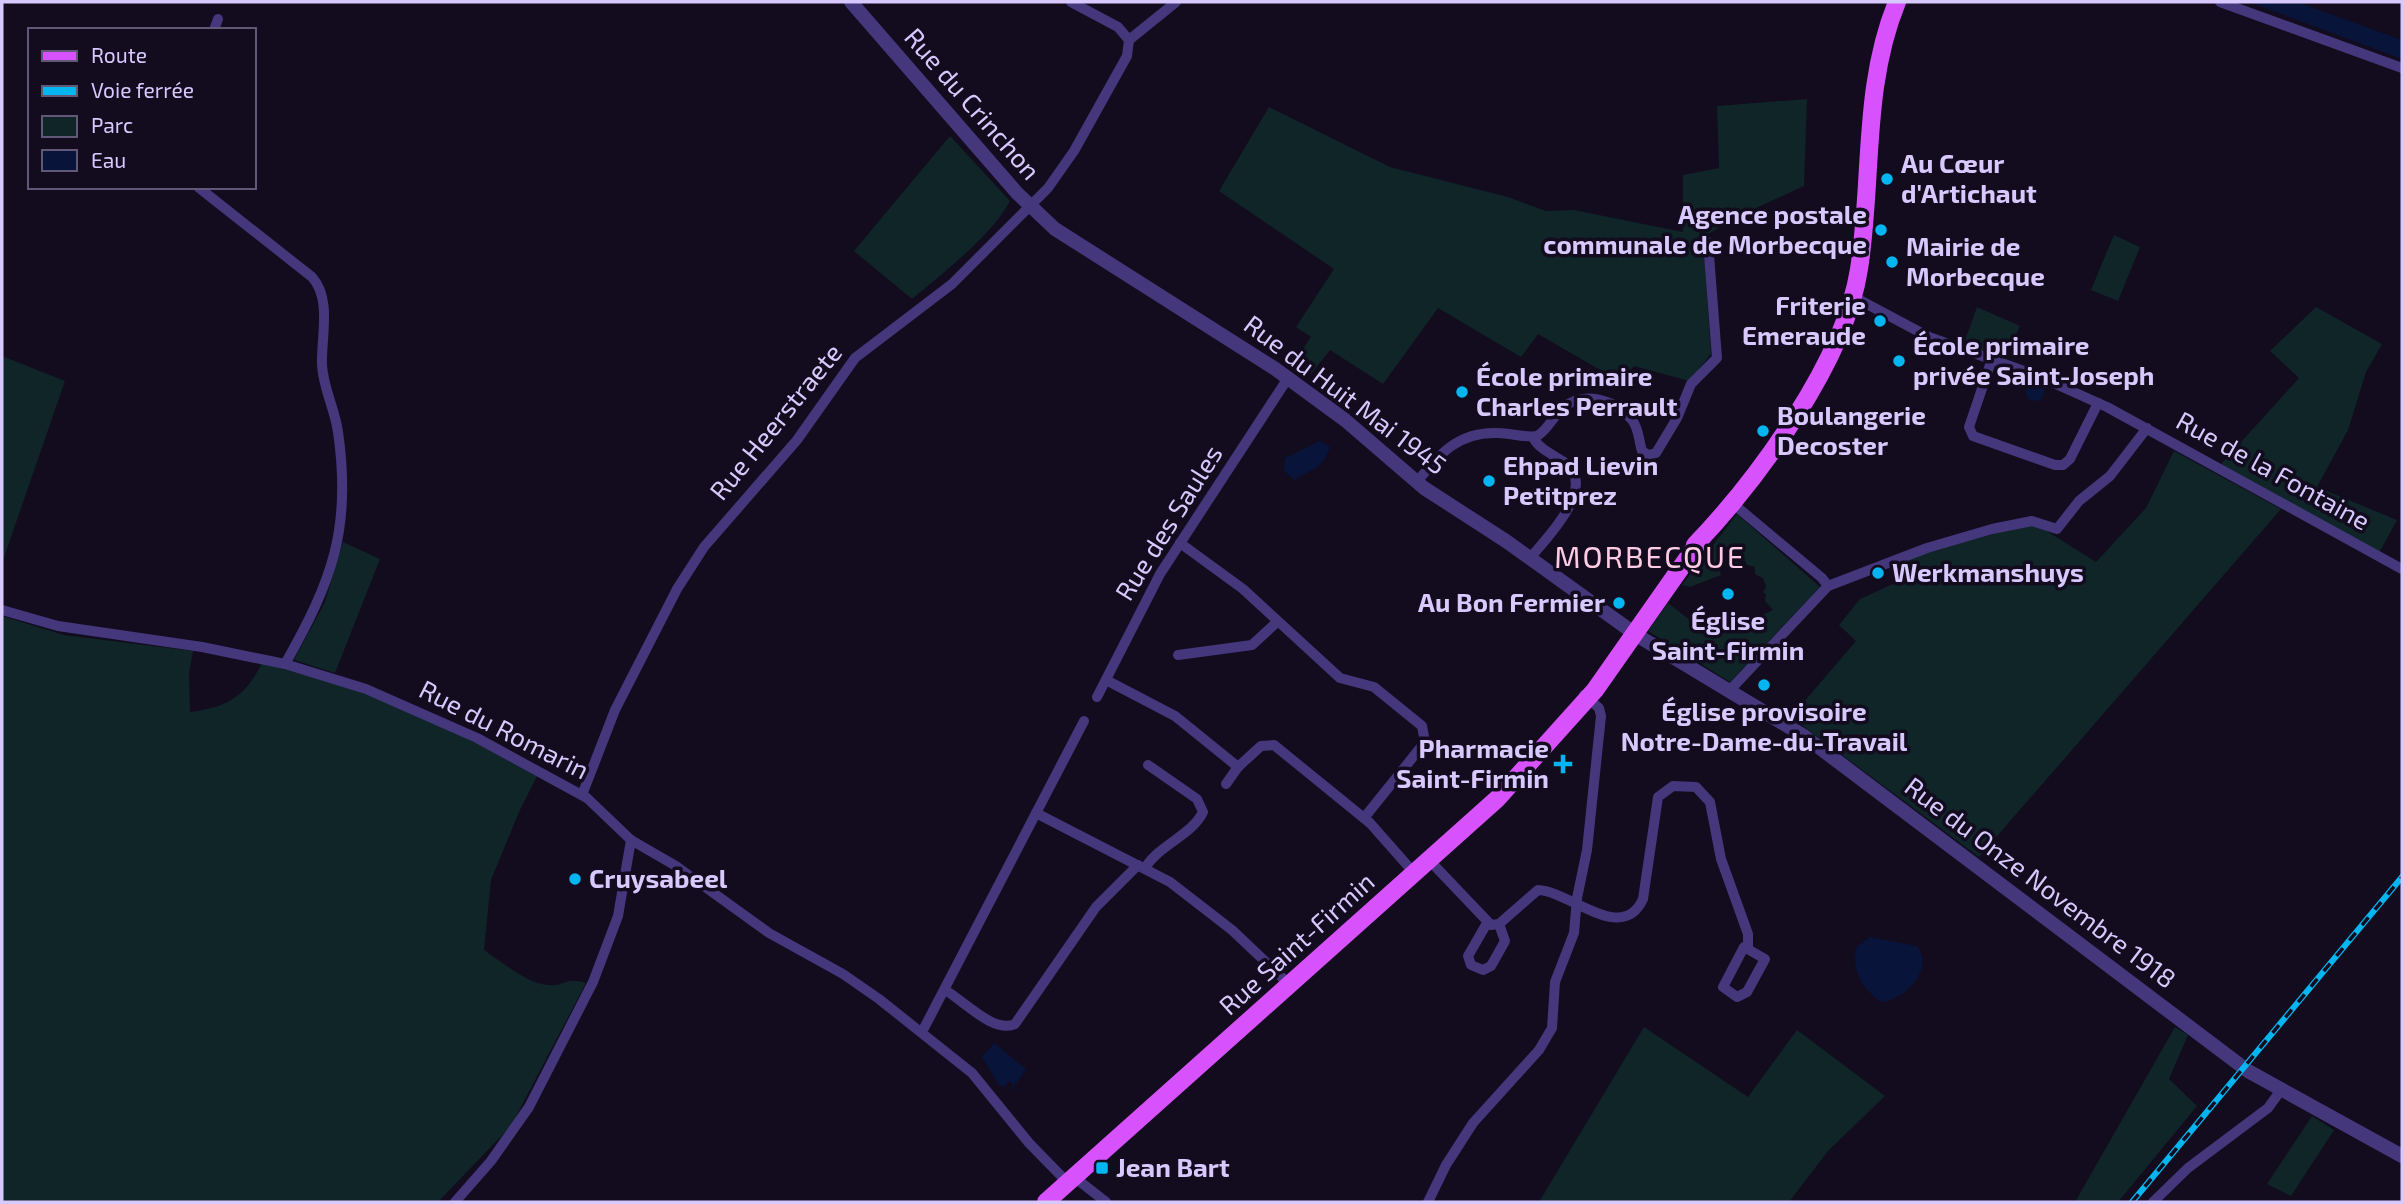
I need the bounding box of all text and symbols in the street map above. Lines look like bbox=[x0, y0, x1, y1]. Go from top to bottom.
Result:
street label: Rue du Crinchon bbox=[899, 21, 1047, 185]
legend bbox=[28, 28, 256, 189]
text: Route bbox=[91, 42, 147, 67]
text: Voie ferrée bbox=[91, 77, 194, 102]
text: Parc bbox=[91, 112, 133, 137]
text: Eau bbox=[91, 147, 126, 172]
place label: Au Cœur d'Artichaut bbox=[1901, 147, 2037, 208]
marker: Au Cœur d'Artichaut bbox=[1879, 171, 1895, 187]
place label: Agence postale communale de Morbecque bbox=[1543, 198, 1867, 259]
marker: Agence postale communale de Morbecque bbox=[1873, 222, 1889, 238]
place label: Mairie de Morbecque bbox=[1906, 230, 2045, 291]
marker: Mairie de Morbecque bbox=[1884, 254, 1900, 270]
place label: Friterie Emeraude bbox=[1742, 289, 1866, 350]
street label: Rue du Huit Mai 1945 bbox=[1239, 308, 1453, 480]
marker: Friterie Emeraude bbox=[1872, 313, 1888, 329]
place label: École primaire privée Saint-Joseph bbox=[1913, 329, 2154, 390]
street label: Rue Heerstraete bbox=[702, 337, 847, 505]
marker: École primaire privée Saint-Joseph bbox=[1891, 353, 1907, 369]
place label: École primaire Charles Perrault bbox=[1476, 360, 1678, 421]
marker: École primaire Charles Perrault bbox=[1454, 384, 1470, 400]
place label: Boulangerie Decoster bbox=[1777, 399, 1926, 460]
street label: Rue de la Fontaine bbox=[2172, 404, 2376, 536]
marker: Boulangerie Decoster bbox=[1755, 423, 1771, 439]
street label: Rue des Saules bbox=[1108, 439, 1228, 606]
place label: Ehpad Lievin Petitprez bbox=[1503, 449, 1658, 510]
marker: Ehpad Lievin Petitprez bbox=[1481, 473, 1497, 489]
district label: MORBECQUE bbox=[1554, 538, 1746, 574]
place label: Werkmanshuys bbox=[1892, 556, 2084, 588]
marker: Werkmanshuys bbox=[1870, 565, 1886, 581]
place label: Au Bon Fermier bbox=[1418, 586, 1605, 617]
marker: Église Saint-Firmin bbox=[1720, 586, 1736, 602]
marker: Au Bon Fermier bbox=[1611, 595, 1627, 611]
place label: Église Saint-Firmin bbox=[1652, 604, 1804, 665]
street label: Rue du Romarin bbox=[415, 673, 595, 785]
marker: Église provisoire Notre-Dame-du-Travail bbox=[1756, 677, 1772, 693]
place label: Église provisoire Notre-Dame-du-Travail bbox=[1621, 695, 1908, 756]
place label: Pharmacie Saint-Firmin bbox=[1396, 732, 1549, 793]
marker: Pharmacie Saint-Firmin bbox=[1555, 756, 1571, 772]
street label: Rue du Onze Novembre 1918 bbox=[1899, 770, 2182, 994]
place label: Cruysabeel bbox=[589, 862, 728, 894]
street label: Rue Saint-Firmin bbox=[1212, 865, 1380, 1021]
marker: Cruysabeel bbox=[567, 871, 583, 887]
place label: Jean Bart bbox=[1116, 1151, 1230, 1182]
marker: Jean Bart bbox=[1094, 1160, 1110, 1176]

